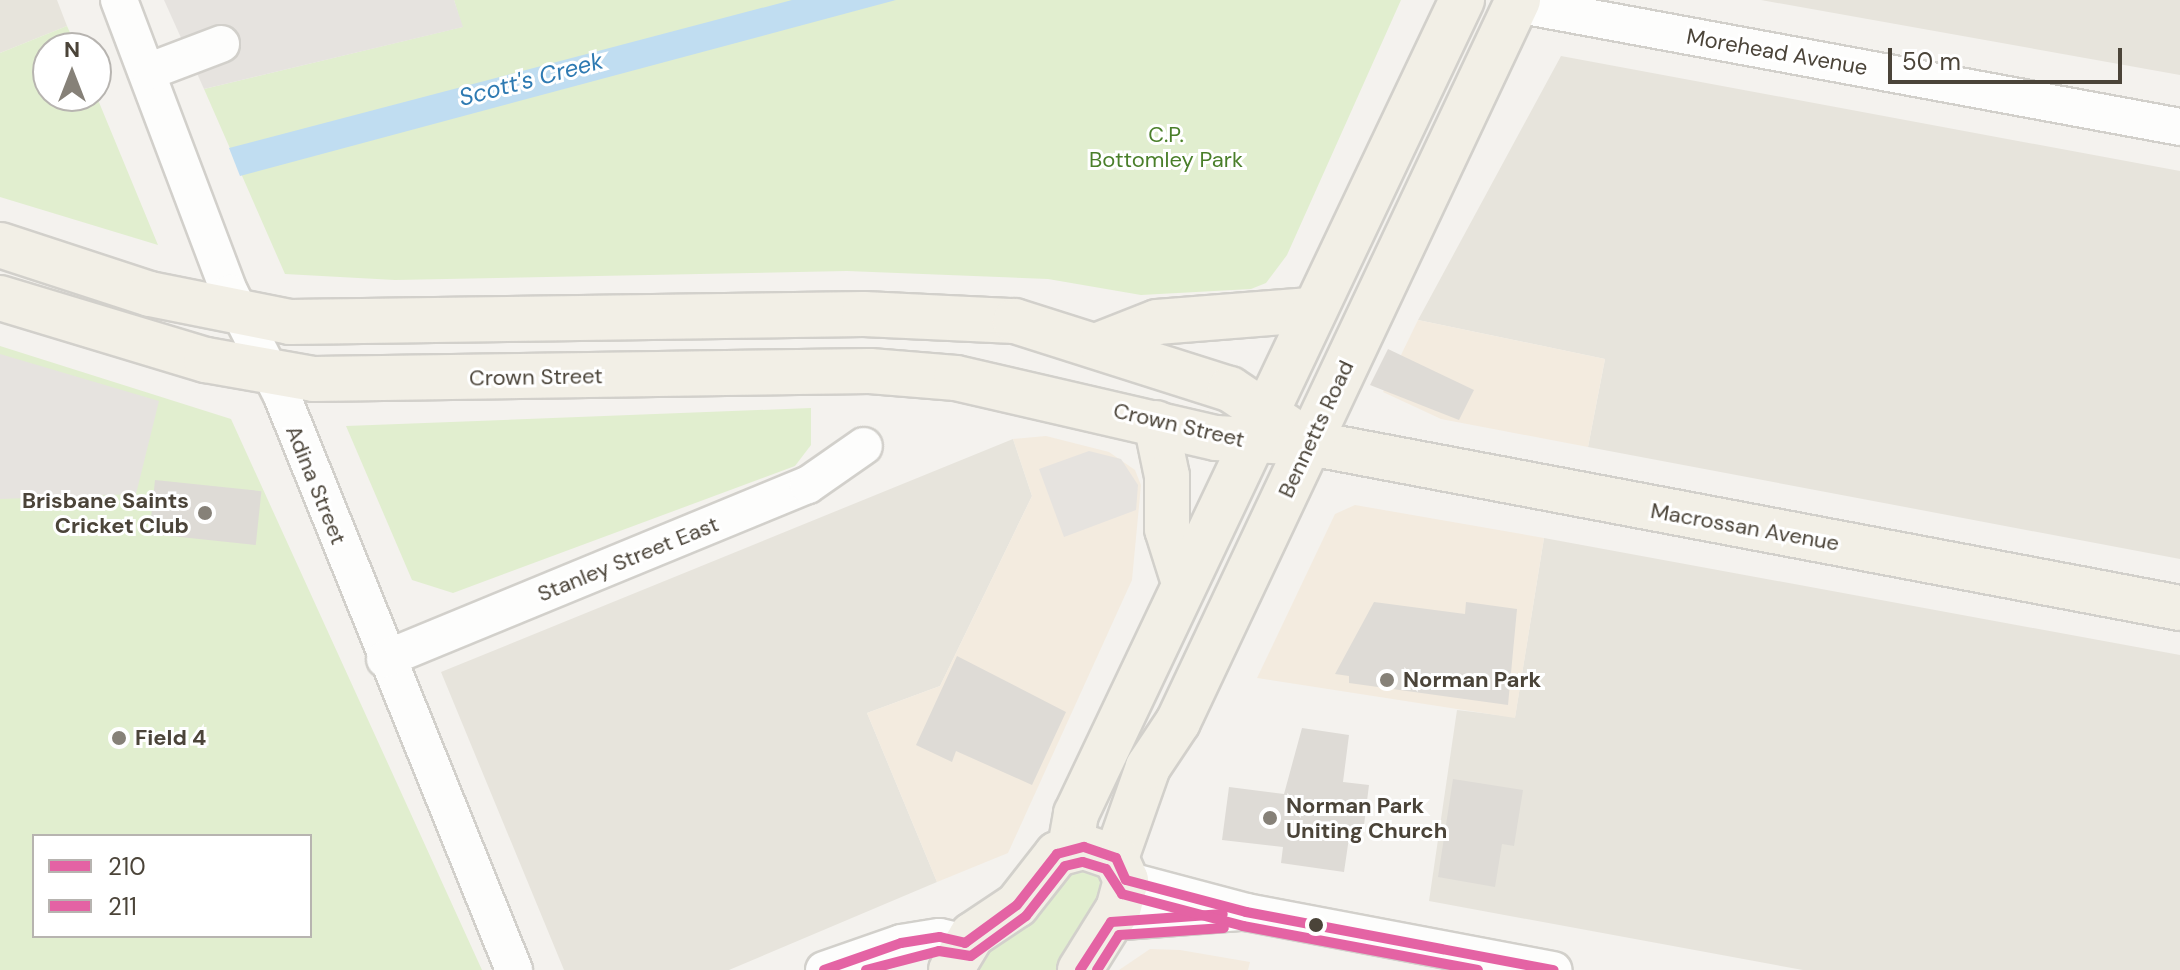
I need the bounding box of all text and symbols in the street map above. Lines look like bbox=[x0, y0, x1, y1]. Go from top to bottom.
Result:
street label: Morehead Avenue bbox=[1684, 23, 1870, 81]
north arrow bbox=[32, 32, 112, 112]
scale bar bbox=[1892, 32, 2126, 82]
text: N bbox=[64, 35, 80, 64]
water label: Scott's Creek bbox=[456, 46, 606, 112]
text: 50 m bbox=[1902, 46, 1961, 77]
park label: C.P. Bottomley Park bbox=[1089, 121, 1243, 172]
street label: Bennetts Road bbox=[1273, 356, 1359, 502]
street label: Crown Street bbox=[469, 363, 603, 391]
street label: Crown Street bbox=[1111, 397, 1247, 453]
street label: Adina Street bbox=[280, 422, 352, 548]
place label: Brisbane Saints Cricket Club bbox=[22, 487, 189, 538]
street label: Macrossan Avenue bbox=[1649, 497, 1841, 557]
marker: Brisbane Saints Cricket Club bbox=[196, 504, 214, 522]
street label: Stanley Street East bbox=[534, 511, 722, 607]
place label: Norman Park bbox=[1403, 667, 1541, 693]
marker: Norman Park bbox=[1378, 671, 1396, 689]
place label: Field 4 bbox=[135, 725, 206, 751]
marker: Field 4 bbox=[110, 729, 128, 747]
place label: Norman Park Uniting Church bbox=[1286, 792, 1447, 844]
marker: Norman Park Uniting Church bbox=[1261, 809, 1279, 827]
legend bbox=[32, 834, 312, 938]
text: 210 bbox=[108, 851, 146, 882]
text: 211 bbox=[108, 891, 137, 922]
unlabelled marker bbox=[1308, 917, 1324, 933]

